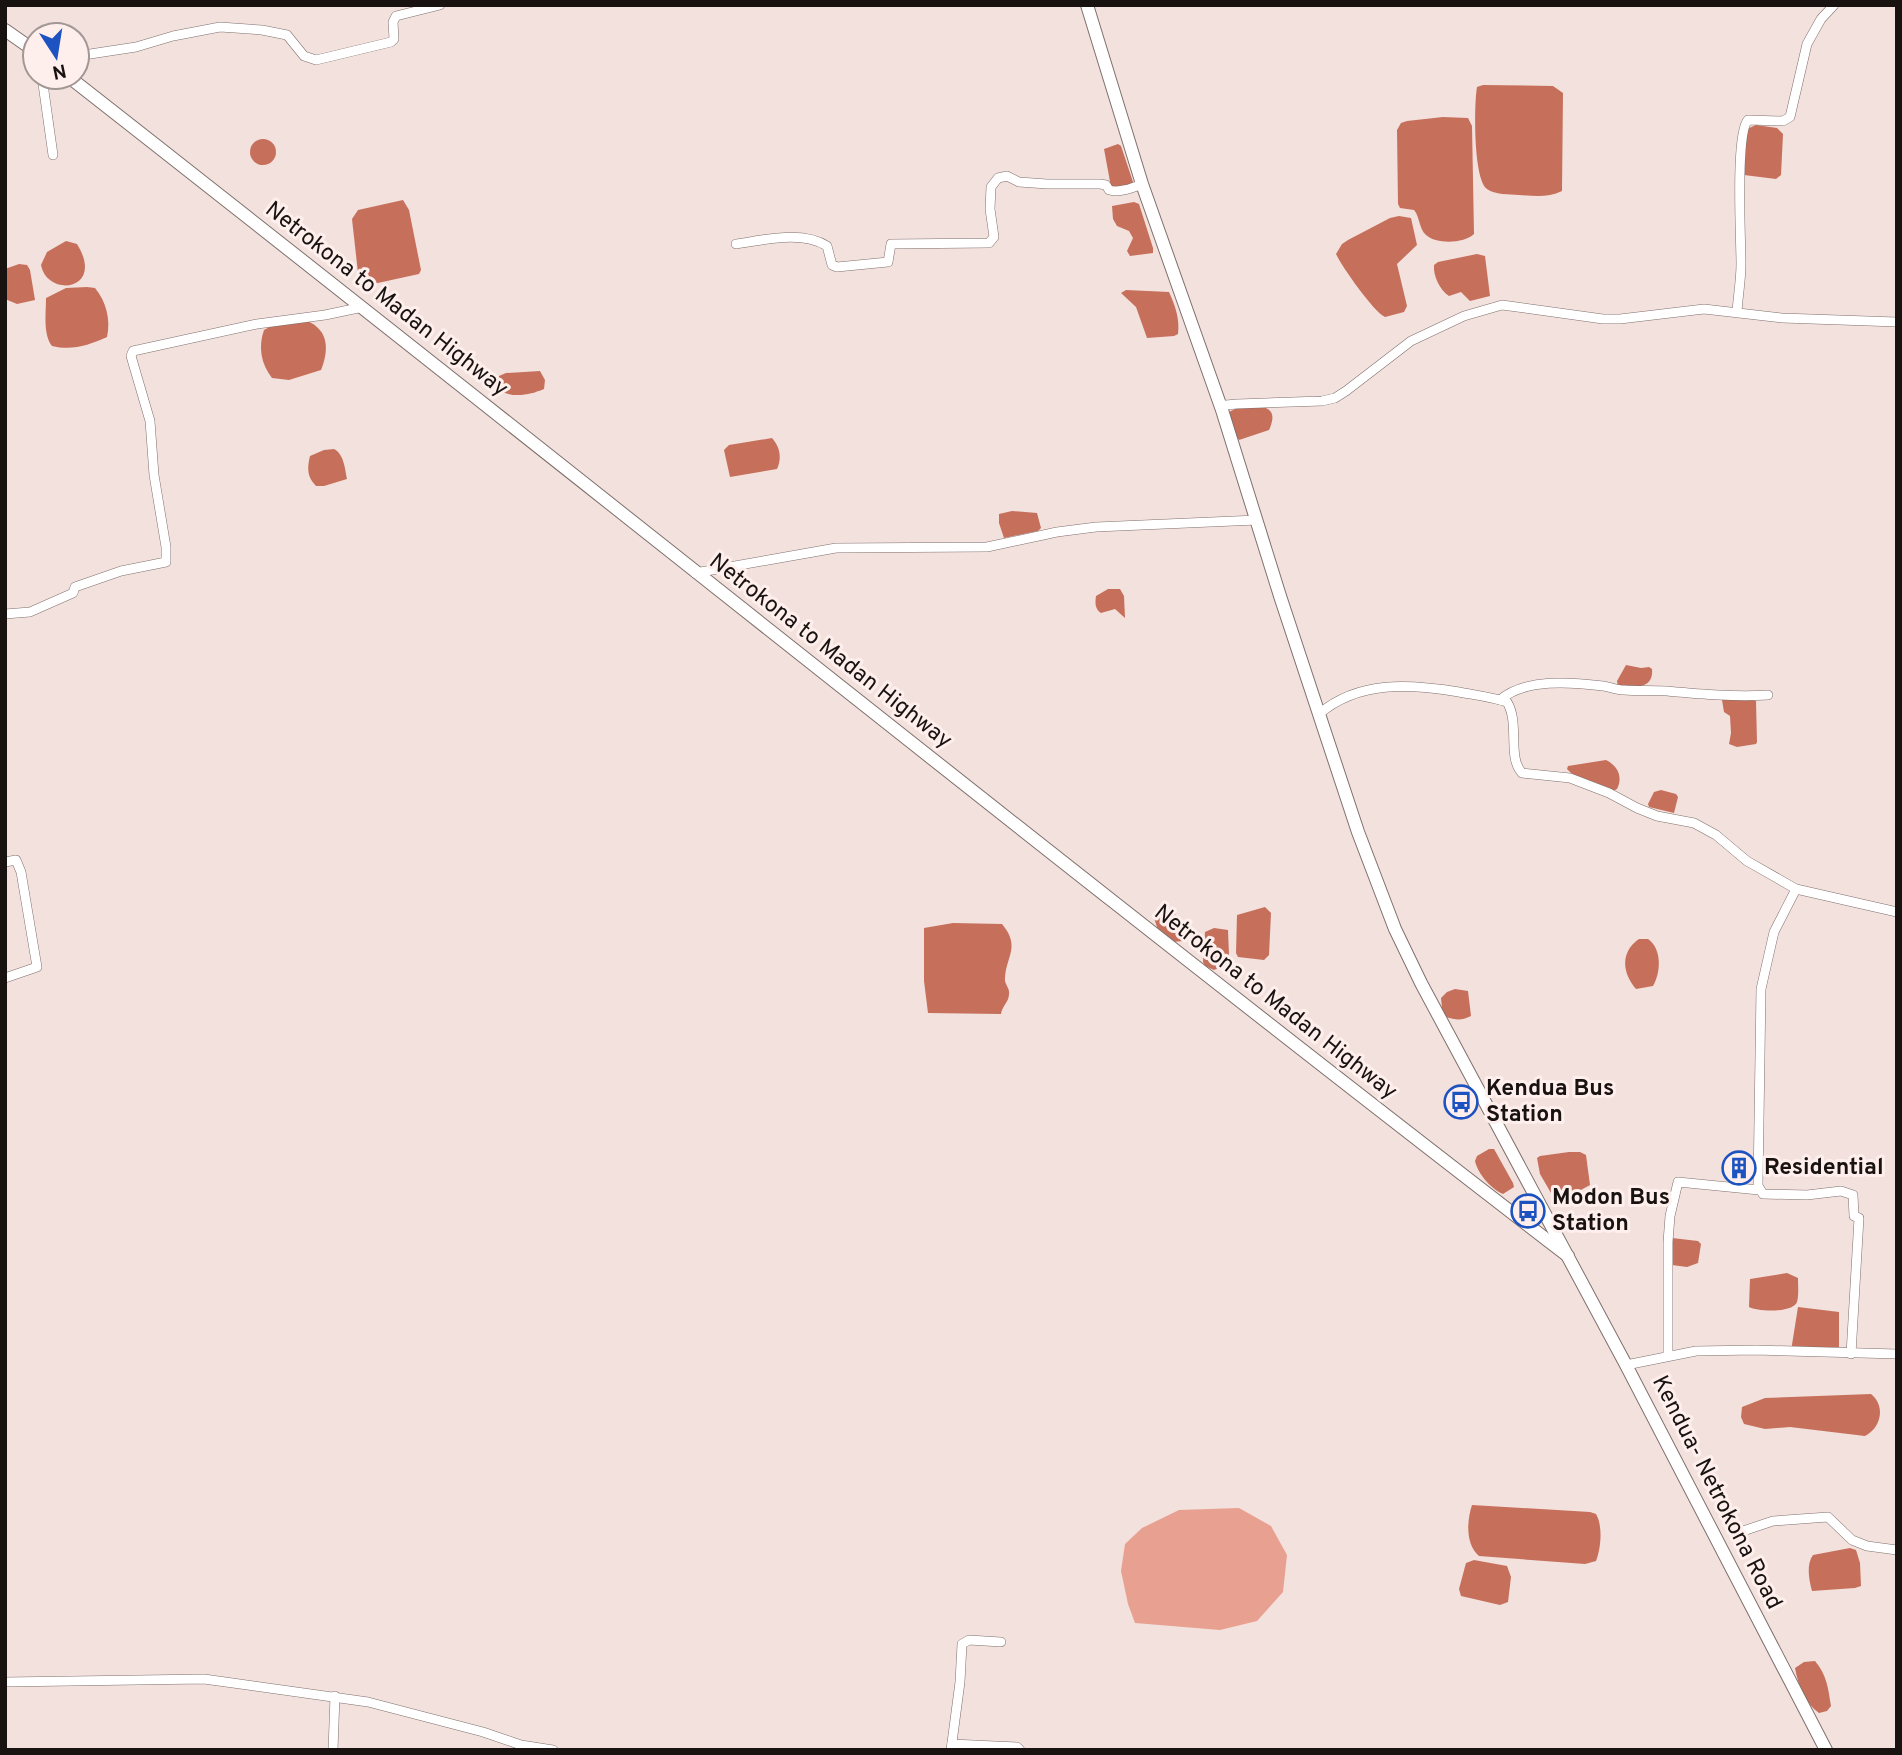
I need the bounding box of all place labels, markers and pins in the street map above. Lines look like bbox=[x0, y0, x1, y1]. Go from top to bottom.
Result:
place label: Kendua Bus Station bbox=[1486, 1075, 1614, 1130]
bus stop icon: Kendua Bus Station bbox=[1442, 1083, 1480, 1121]
building icon: Residential bbox=[1720, 1149, 1758, 1187]
place label: Residential bbox=[1764, 1154, 1884, 1183]
place label: Modon Bus Station bbox=[1552, 1184, 1670, 1239]
bus stop icon: Modon Bus Station bbox=[1509, 1192, 1547, 1230]

